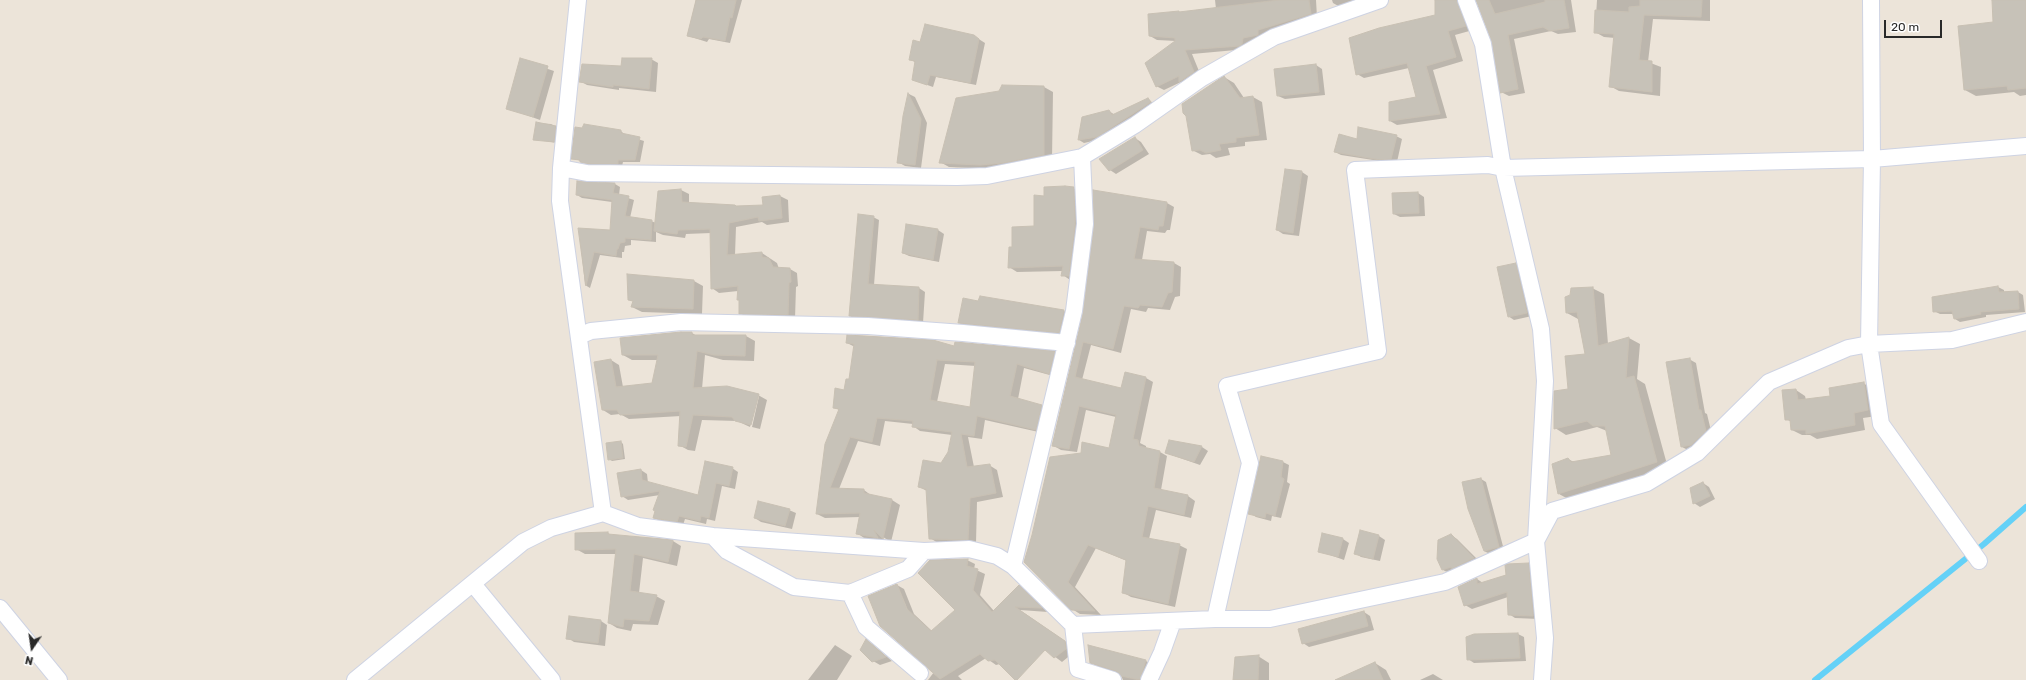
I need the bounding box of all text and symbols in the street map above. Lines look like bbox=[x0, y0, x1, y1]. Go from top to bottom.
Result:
scale bar bbox=[1886, 12, 1944, 38]
text: 20 m bbox=[1891, 20, 1919, 34]
north arrow bbox=[12, 628, 52, 668]
text: N bbox=[24, 653, 35, 667]

